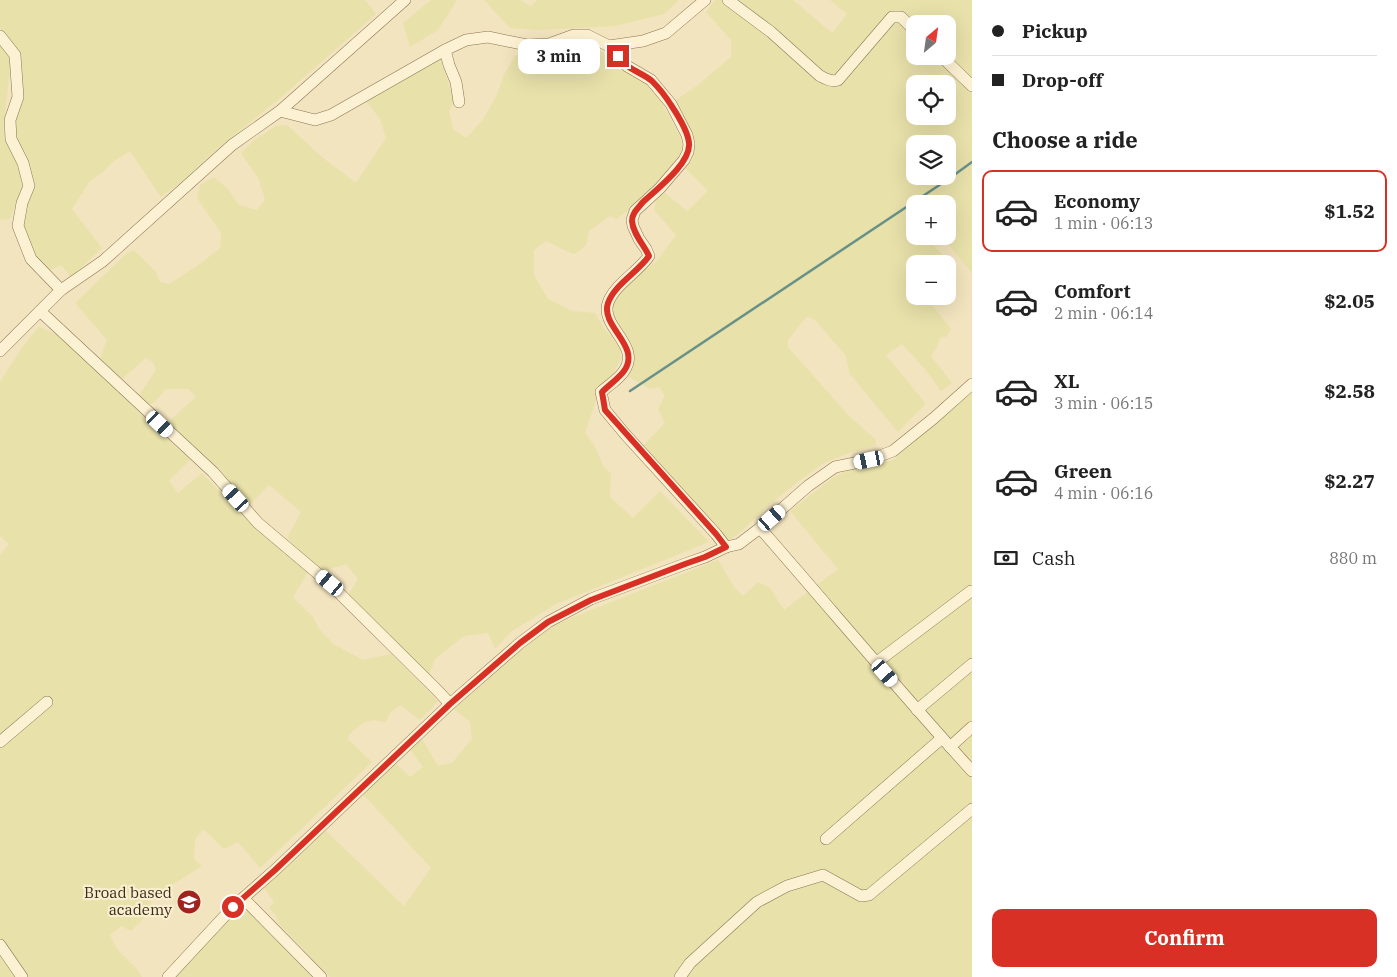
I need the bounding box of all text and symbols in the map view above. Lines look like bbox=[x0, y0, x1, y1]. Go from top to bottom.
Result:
north arrow bbox=[906, 15, 956, 65]
map controls bbox=[906, 15, 956, 305]
text: Pickup bbox=[1022, 19, 1087, 43]
callout: 3 min bbox=[518, 38, 600, 74]
route end bbox=[607, 45, 629, 67]
text: 3 min bbox=[537, 46, 581, 66]
text: Drop-off bbox=[1022, 68, 1103, 92]
button: locate bbox=[906, 75, 956, 125]
text: Choose a ride bbox=[992, 125, 1138, 154]
button: layers bbox=[906, 135, 956, 185]
icon: car bbox=[994, 189, 1039, 234]
text: Economy bbox=[1054, 189, 1140, 213]
button: + bbox=[906, 195, 956, 245]
text: $1.52 bbox=[1324, 199, 1375, 223]
text: 1 min · 06:13 bbox=[1054, 213, 1153, 233]
button: − bbox=[906, 255, 956, 305]
icon: car bbox=[994, 279, 1039, 324]
text: Comfort bbox=[1054, 279, 1131, 303]
text: $2.05 bbox=[1324, 289, 1375, 313]
text: 2 min · 06:14 bbox=[1054, 303, 1153, 323]
icon: car bbox=[994, 369, 1039, 414]
text: XL bbox=[1054, 369, 1080, 393]
text: $2.58 bbox=[1324, 379, 1375, 403]
text: 3 min · 06:15 bbox=[1054, 393, 1153, 413]
car bbox=[143, 408, 176, 440]
car bbox=[852, 450, 885, 470]
icon: car bbox=[994, 459, 1039, 504]
text: Green bbox=[1054, 459, 1112, 483]
text: $2.27 bbox=[1324, 469, 1375, 493]
car bbox=[220, 482, 251, 514]
text: 4 min · 06:16 bbox=[1054, 483, 1153, 503]
car bbox=[755, 502, 788, 534]
icon: cash bbox=[992, 544, 1020, 572]
text: Cash bbox=[1032, 546, 1076, 570]
text: 880 m bbox=[1329, 548, 1377, 568]
car bbox=[313, 568, 346, 598]
car bbox=[869, 657, 900, 689]
place label: Broad based academy bbox=[84, 883, 172, 919]
school or university icon: Broad based academy bbox=[176, 889, 202, 915]
route start bbox=[222, 896, 244, 918]
button: Confirm bbox=[992, 909, 1377, 967]

